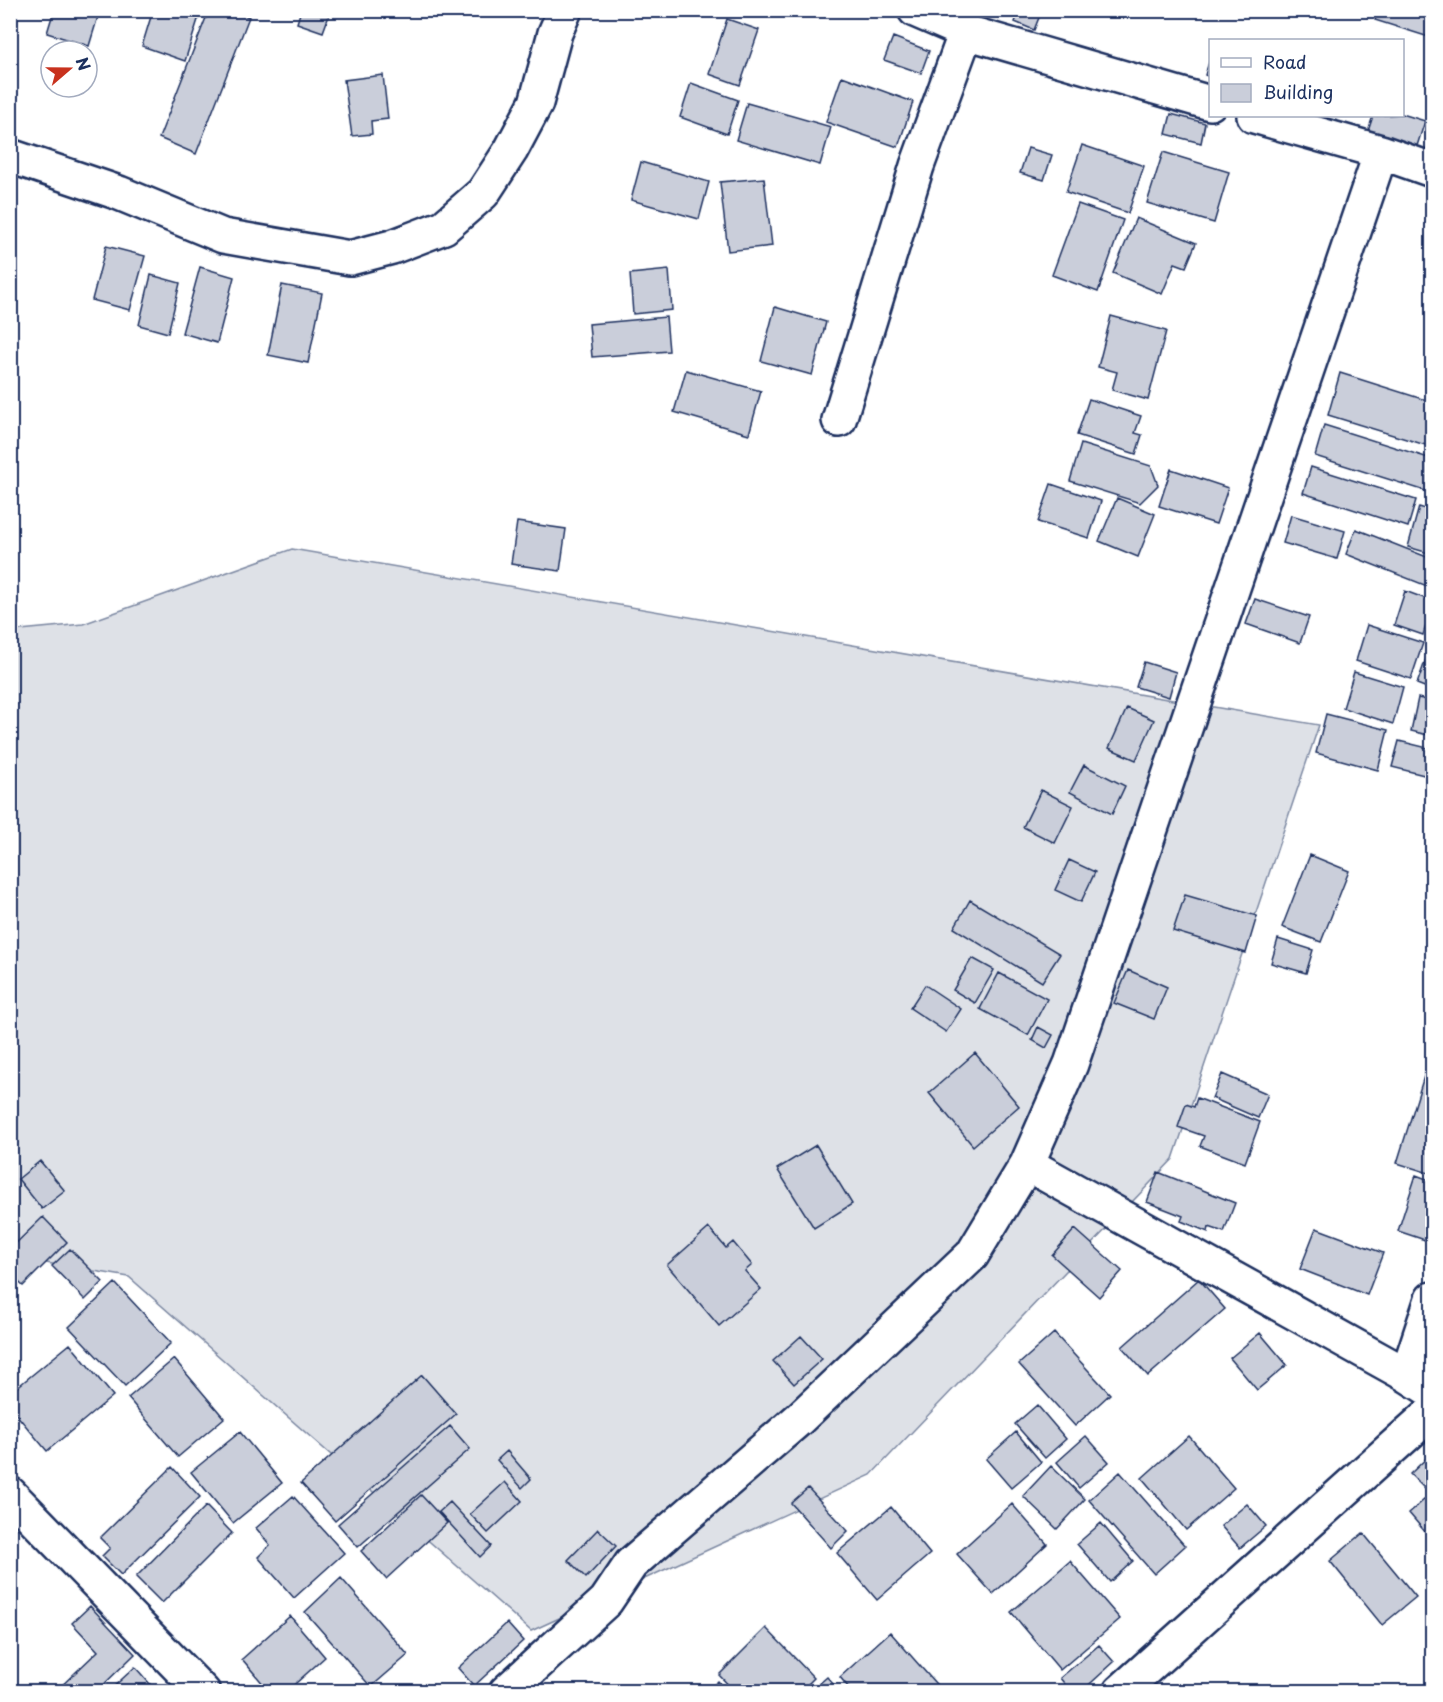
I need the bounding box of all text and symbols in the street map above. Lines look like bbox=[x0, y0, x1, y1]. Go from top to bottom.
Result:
north arrow bbox=[39, 39, 99, 99]
legend bbox=[1209, 39, 1404, 117]
text: Road bbox=[1263, 48, 1307, 75]
text: N bbox=[71, 53, 97, 74]
text: Building bbox=[1263, 78, 1333, 105]

